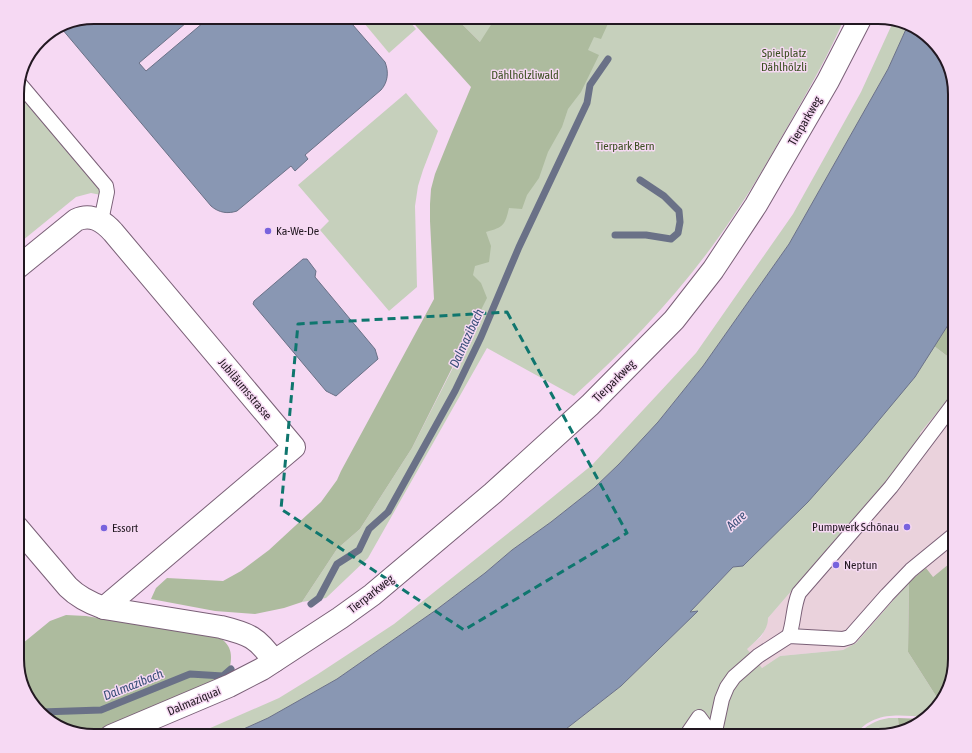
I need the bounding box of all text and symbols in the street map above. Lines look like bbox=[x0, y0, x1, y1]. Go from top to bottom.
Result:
park label: Spielplatz Dählhölzli bbox=[761, 46, 807, 74]
park label: Dählhölzliwald bbox=[491, 68, 559, 82]
street label: Tierparkweg bbox=[785, 93, 825, 148]
park label: Tierpark Bern bbox=[595, 139, 655, 153]
place label: Ka-We-De bbox=[276, 224, 319, 238]
marker: Ka-We-De bbox=[263, 226, 273, 236]
water label: Dalmazibach bbox=[446, 306, 487, 370]
street label: Jubiläumsstrasse bbox=[215, 355, 275, 423]
street label: Tierparkweg bbox=[590, 356, 639, 405]
water label: Aare bbox=[722, 507, 750, 534]
place label: Pumpwerk Schönau bbox=[812, 520, 899, 534]
place label: Essort bbox=[112, 521, 139, 535]
marker: Pumpwerk Schönau bbox=[902, 522, 912, 532]
marker: Essort bbox=[99, 523, 109, 533]
place label: Neptun bbox=[844, 558, 877, 572]
marker: Neptun bbox=[831, 560, 841, 570]
street label: Tierparkweg bbox=[345, 571, 397, 616]
water label: Dalmazibach bbox=[101, 665, 166, 703]
street label: Dalmaziquai bbox=[165, 683, 223, 719]

